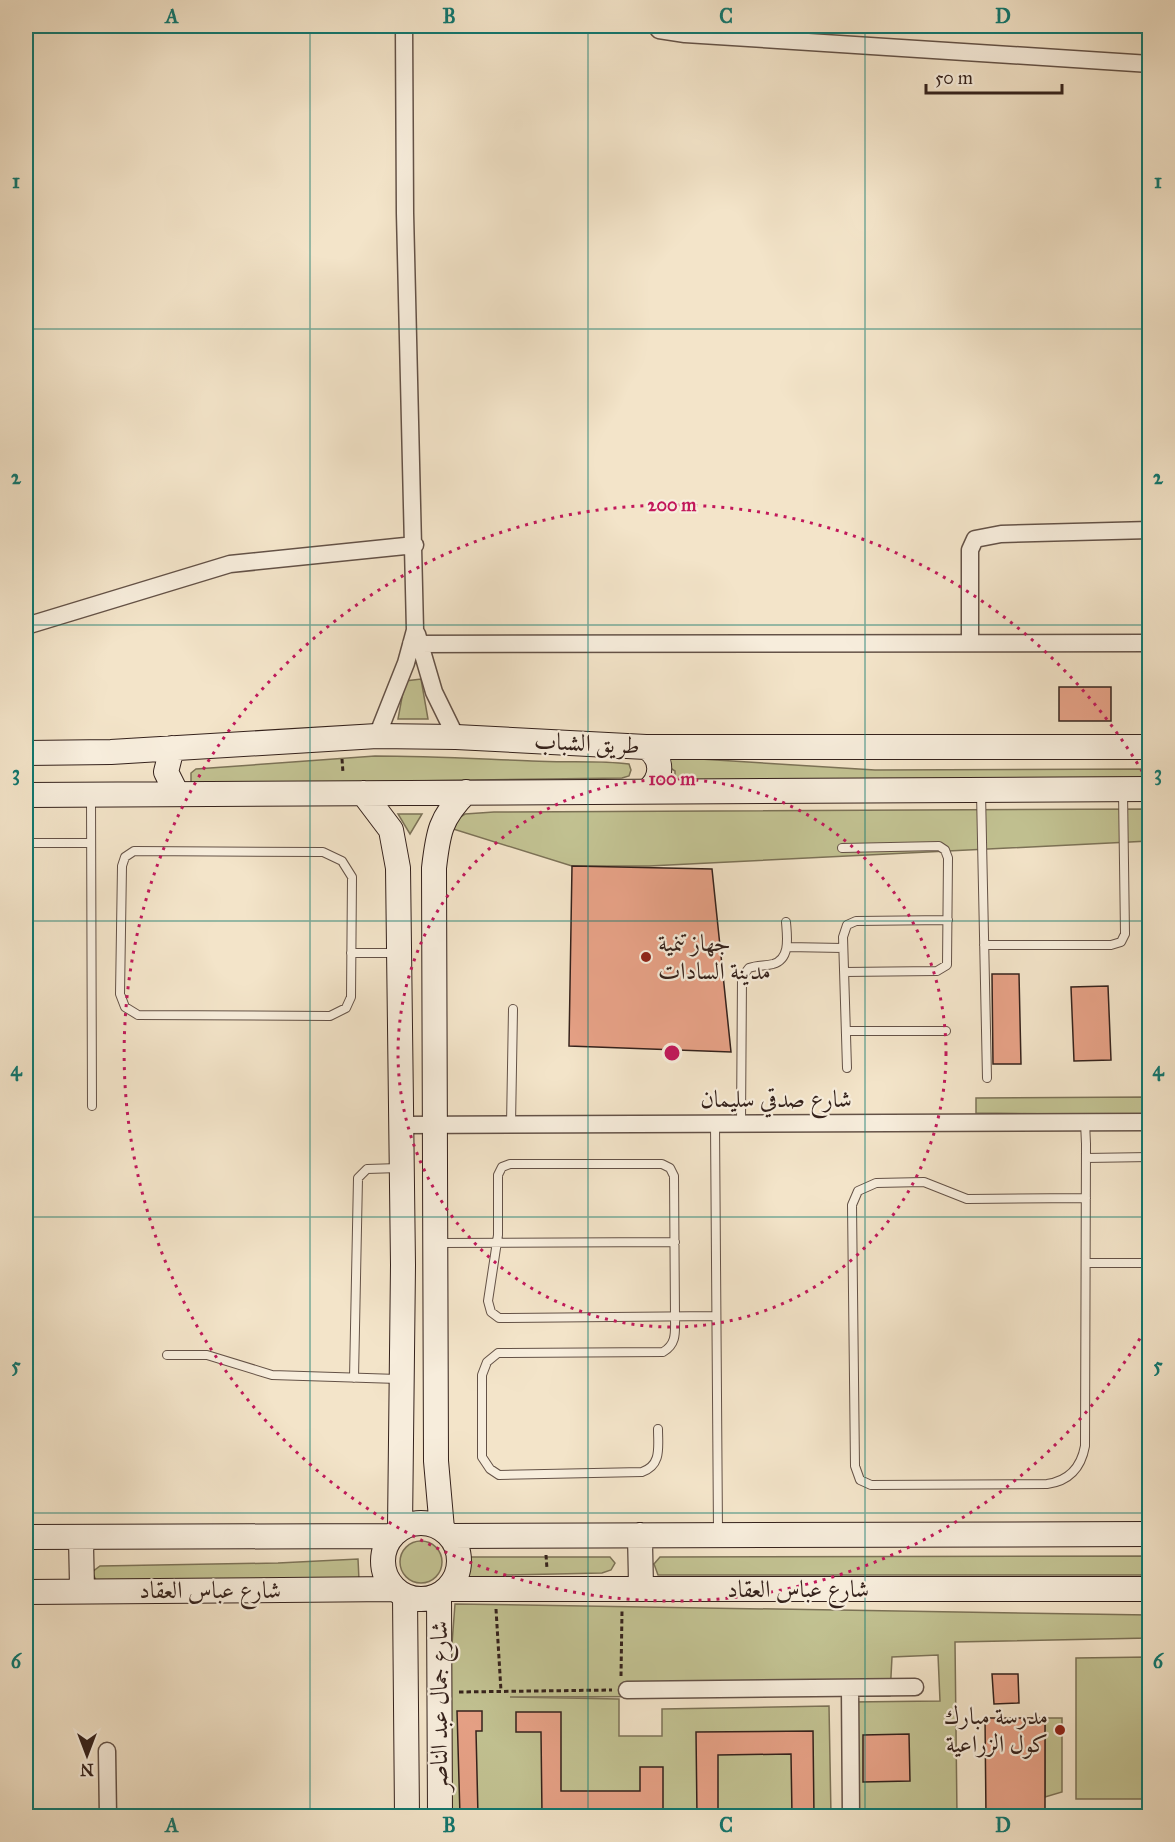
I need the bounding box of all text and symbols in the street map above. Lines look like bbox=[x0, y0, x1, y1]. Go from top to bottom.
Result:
text: A bbox=[163, 4, 179, 28]
text: B bbox=[442, 4, 456, 28]
text: C bbox=[719, 4, 733, 28]
text: D bbox=[995, 4, 1011, 28]
scale bar bbox=[926, 57, 1062, 95]
text: 50 m bbox=[935, 67, 973, 89]
text: 1 bbox=[12, 169, 20, 193]
text: 1 bbox=[1154, 169, 1162, 193]
text: 2 bbox=[11, 465, 22, 489]
text: 2 bbox=[1153, 465, 1164, 489]
text: 200 m bbox=[648, 494, 697, 516]
street label: طريق الشباب bbox=[533, 725, 641, 761]
text: 3 bbox=[12, 761, 20, 786]
text: 3 bbox=[1154, 761, 1162, 786]
text: 100 m bbox=[649, 768, 696, 790]
place label: جهاز تنمية مدينة السادات bbox=[658, 928, 771, 986]
marker: جهاز تنمية مدينة السادات bbox=[639, 950, 653, 964]
centre of rings bbox=[662, 1043, 682, 1063]
text: 4 bbox=[10, 1057, 22, 1082]
text: 4 bbox=[1152, 1057, 1164, 1082]
street label: شارع صدقي سليمان bbox=[700, 1084, 852, 1119]
text: 5 bbox=[11, 1353, 21, 1377]
text: 5 bbox=[1153, 1353, 1163, 1377]
street label: شارع عباس العقاد bbox=[727, 1574, 869, 1609]
street label: شارع عباس العقاد bbox=[139, 1575, 281, 1610]
street label: شارع جمال عبد الناصر bbox=[424, 1621, 459, 1794]
text: 6 bbox=[11, 1649, 23, 1673]
text: 6 bbox=[1153, 1649, 1165, 1673]
place label: مدرسة مبارك كول الزراعية bbox=[944, 1701, 1048, 1759]
marker: مدرسة مبارك كول الزراعية bbox=[1053, 1723, 1067, 1737]
north arrow bbox=[57, 1725, 117, 1785]
text: N bbox=[80, 1760, 94, 1779]
text: A bbox=[163, 1813, 179, 1837]
text: B bbox=[442, 1813, 456, 1837]
text: C bbox=[719, 1813, 733, 1837]
text: D bbox=[995, 1813, 1011, 1837]

